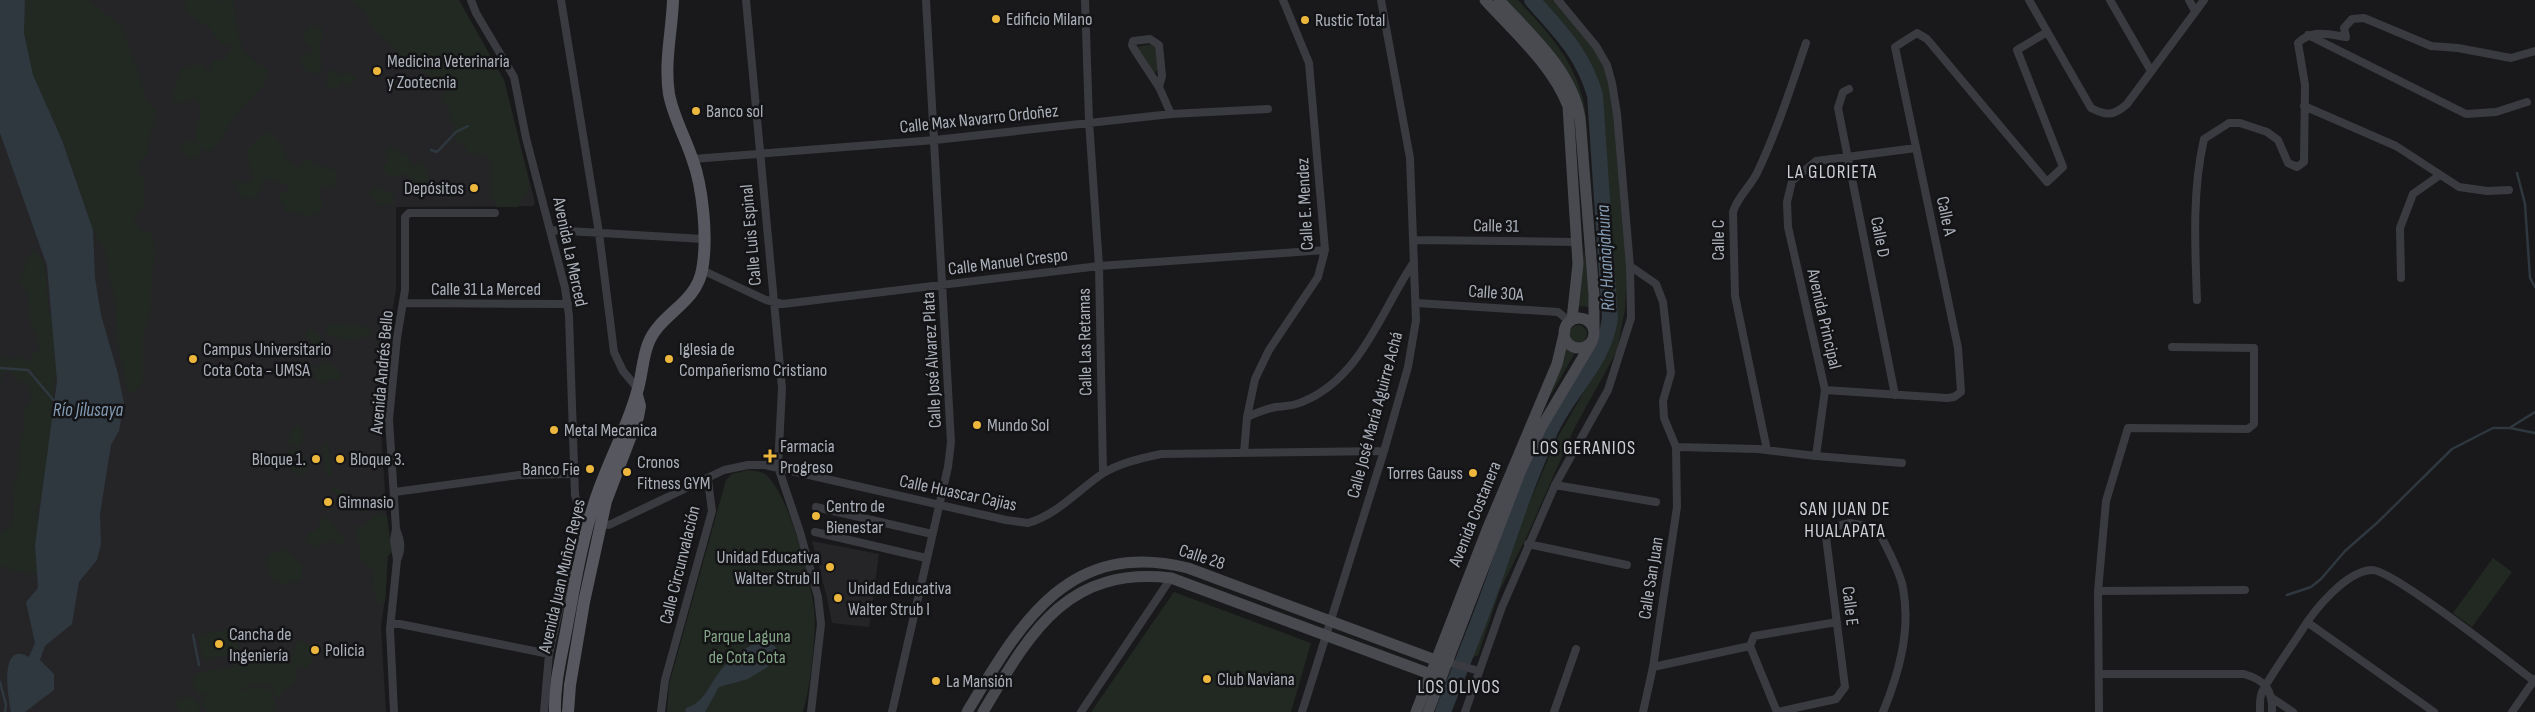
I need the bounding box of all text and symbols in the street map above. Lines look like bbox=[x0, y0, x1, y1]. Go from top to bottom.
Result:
place label: Edificio Milano bbox=[1006, 9, 1092, 30]
place label: Rustic Total bbox=[1315, 10, 1385, 31]
marker: Edificio Milano bbox=[990, 13, 1002, 25]
marker: Rustic Total bbox=[1299, 14, 1311, 26]
place label: Medicina Veterinaria y Zootecnia bbox=[387, 51, 510, 93]
marker: Medicina Veterinaria y Zootecnia bbox=[371, 65, 383, 77]
street label: Calle Max Navarro Ordoñez bbox=[899, 100, 1060, 138]
place label: Banco sol bbox=[706, 101, 763, 122]
marker: Banco sol bbox=[690, 105, 702, 117]
street label: Calle E. Mendez bbox=[1292, 157, 1318, 251]
district label: LA GLORIETA bbox=[1787, 161, 1877, 184]
place label: Depósitos bbox=[404, 178, 464, 199]
marker: Depósitos bbox=[468, 182, 480, 194]
street label: Calle Luis Espinal bbox=[736, 183, 766, 287]
street label: Calle A bbox=[1932, 194, 1960, 238]
street label: Avenida La Merced bbox=[548, 195, 592, 308]
water label: Río Huañajahuira bbox=[1592, 204, 1620, 312]
street label: Calle 31 bbox=[1473, 215, 1520, 237]
street label: Calle D bbox=[1866, 215, 1894, 259]
street label: Calle C bbox=[1708, 220, 1729, 260]
street label: Calle Manuel Crespo bbox=[947, 244, 1069, 280]
street label: Avenida Principal bbox=[1802, 266, 1846, 371]
street label: Calle 31 La Merced bbox=[431, 279, 541, 300]
street label: Calle 30A bbox=[1468, 281, 1525, 305]
street label: Calle Las Retamas bbox=[1074, 288, 1096, 396]
street label: Calle José Alvarez Plata bbox=[918, 291, 946, 429]
street label: Avenida Andrés Bello bbox=[366, 309, 398, 436]
street label: Calle José María Aguirre Achá bbox=[1343, 329, 1407, 501]
place label: Campus Universitario Cota Cota - UMSA bbox=[203, 339, 331, 381]
place label: Iglesia de Compañerismo Cristiano bbox=[679, 339, 827, 381]
marker: Campus Universitario Cota Cota - UMSA bbox=[187, 353, 199, 365]
marker: Iglesia de Compañerismo Cristiano bbox=[663, 353, 675, 365]
water label: Río Jilusaya bbox=[53, 399, 123, 422]
place label: Mundo Sol bbox=[987, 415, 1049, 436]
marker: Mundo Sol bbox=[971, 419, 983, 431]
place label: Metal Mecanica bbox=[564, 420, 657, 441]
marker: Metal Mecanica bbox=[548, 424, 560, 436]
place label: Farmacia Progreso bbox=[780, 436, 835, 478]
district label: LOS GERANIOS bbox=[1532, 437, 1636, 460]
place label: Bloque 1. bbox=[252, 449, 306, 470]
place label: Bloque 3. bbox=[350, 449, 405, 470]
marker: Farmacia Progreso bbox=[764, 450, 776, 462]
place label: Cronos Fitness GYM bbox=[637, 452, 710, 494]
marker: Bloque 1. bbox=[310, 453, 322, 465]
marker: Bloque 3. bbox=[334, 453, 346, 465]
street label: Avenida Costanera bbox=[1444, 458, 1506, 571]
place label: Banco Fie bbox=[522, 459, 580, 480]
marker: Banco Fie bbox=[584, 463, 596, 475]
place label: Torres Gauss bbox=[1387, 463, 1463, 484]
marker: Cronos Fitness GYM bbox=[621, 466, 633, 478]
marker: Torres Gauss bbox=[1467, 467, 1479, 479]
street label: Calle Huascar Cajias bbox=[897, 470, 1019, 516]
place label: Gimnasio bbox=[338, 492, 394, 513]
marker: Gimnasio bbox=[322, 496, 334, 508]
place label: Centro de Bienestar bbox=[826, 496, 885, 538]
street label: Avenida Juan Muñoz Reyes bbox=[534, 497, 590, 656]
district label: SAN JUAN DE HUALAPATA bbox=[1799, 498, 1891, 543]
street label: Calle Circunvalación bbox=[655, 504, 705, 626]
marker: Centro de Bienestar bbox=[810, 510, 822, 522]
street label: Calle San Juan bbox=[1634, 535, 1668, 621]
street label: Calle 28 bbox=[1176, 540, 1228, 574]
place label: Unidad Educativa Walter Strub II bbox=[717, 547, 820, 589]
marker: Unidad Educativa Walter Strub II bbox=[824, 561, 836, 573]
place label: Unidad Educativa Walter Strub I bbox=[848, 578, 952, 620]
street label: Calle E bbox=[1837, 585, 1863, 627]
marker: Unidad Educativa Walter Strub I bbox=[832, 592, 844, 604]
place label: Cancha de Ingeniería bbox=[229, 624, 292, 666]
park label: Parque Laguna de Cota Cota bbox=[703, 626, 791, 668]
marker: Cancha de Ingeniería bbox=[213, 638, 225, 650]
place label: Policia bbox=[325, 640, 365, 661]
marker: Policia bbox=[309, 644, 321, 656]
place label: Club Naviana bbox=[1217, 669, 1295, 690]
place label: La Mansión bbox=[946, 671, 1013, 692]
marker: Club Naviana bbox=[1201, 673, 1213, 685]
marker: La Mansión bbox=[930, 675, 942, 687]
district label: LOS OLIVOS bbox=[1417, 676, 1501, 699]

